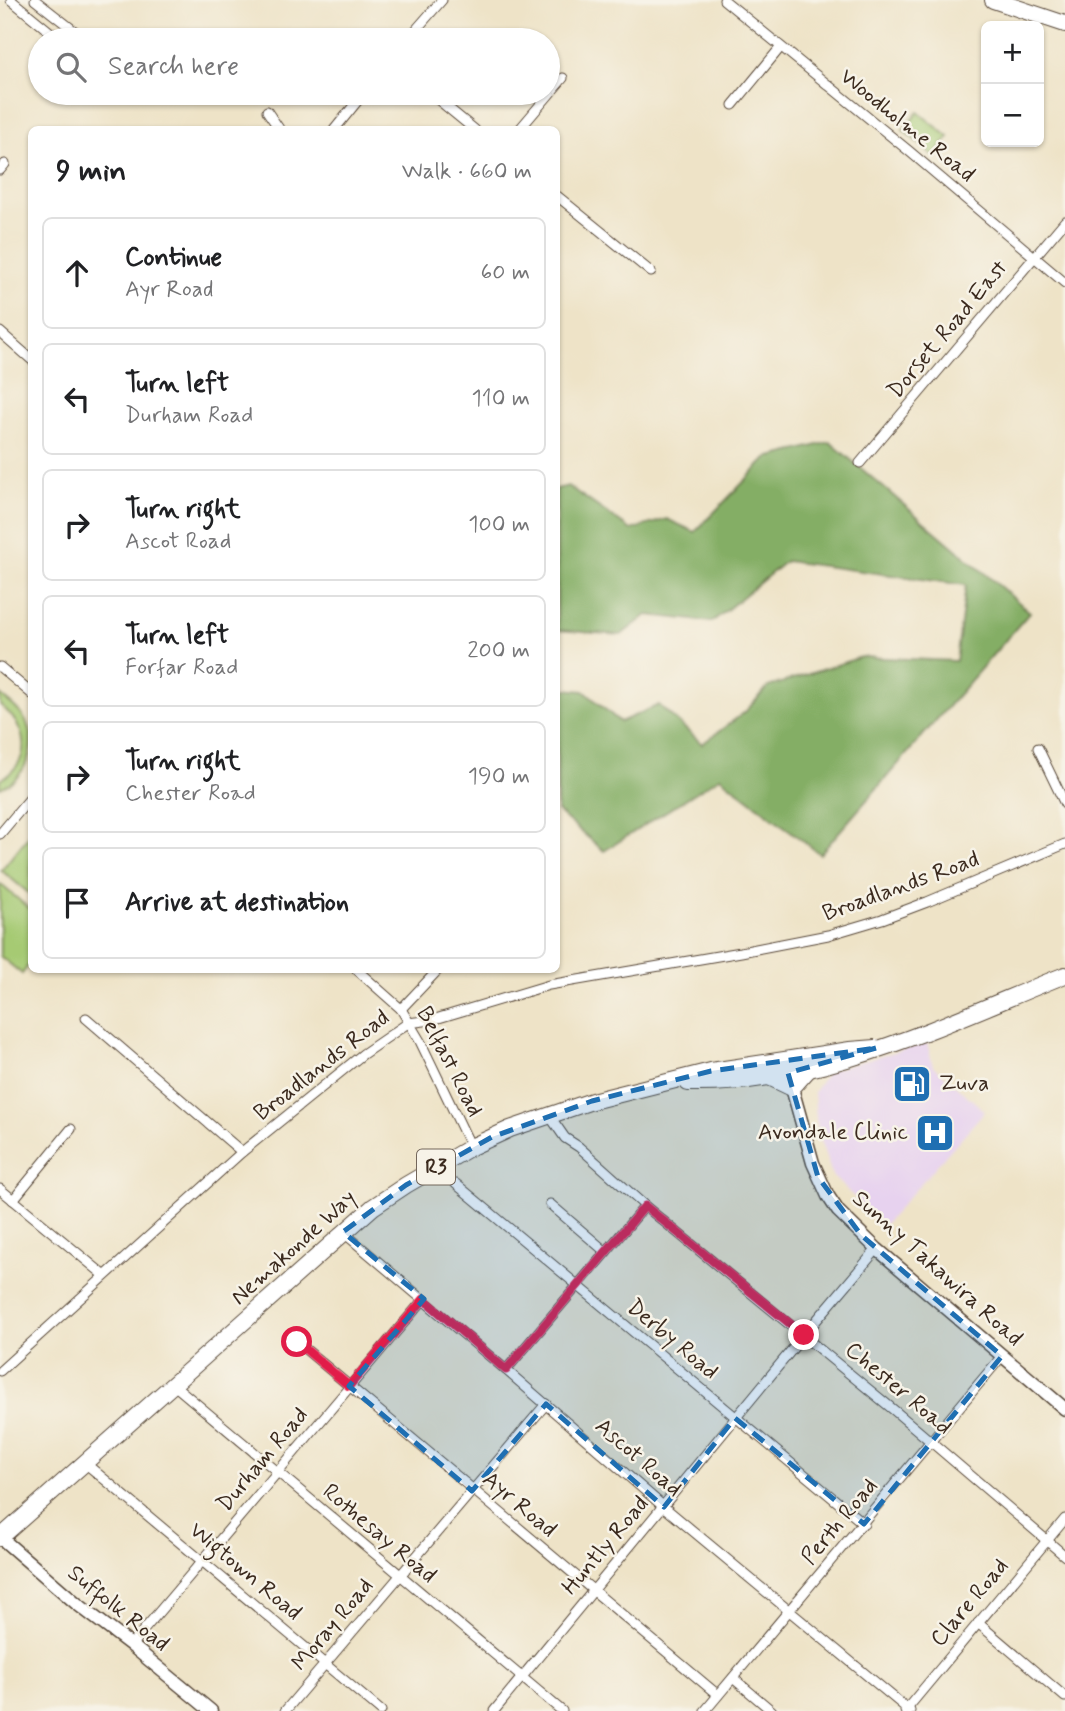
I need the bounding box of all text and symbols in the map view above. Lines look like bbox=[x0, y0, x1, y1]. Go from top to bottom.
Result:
map controls bbox=[981, 21, 1044, 147]
button: + bbox=[981, 21, 1044, 84]
search box bbox=[28, 28, 560, 105]
icon: search bbox=[52, 48, 90, 86]
text: Search here bbox=[108, 50, 239, 84]
street label: Woodholme Road bbox=[833, 62, 981, 190]
button: − bbox=[981, 84, 1044, 147]
text: 9 min bbox=[56, 152, 126, 191]
text: Walk · 660 m bbox=[402, 157, 532, 187]
text: Continue bbox=[125, 241, 222, 275]
icon: ahead bbox=[58, 254, 96, 292]
street label: Dorset Road East bbox=[881, 254, 1015, 406]
text: 60 m bbox=[481, 258, 530, 288]
text: Ayr Road bbox=[125, 275, 213, 305]
text: Turn left bbox=[125, 367, 229, 401]
icon: left bbox=[58, 380, 96, 418]
text: 110 m bbox=[471, 384, 530, 414]
text: Durham Road bbox=[125, 401, 253, 431]
text: Turn right bbox=[125, 493, 241, 527]
icon: right bbox=[58, 506, 96, 544]
text: 100 m bbox=[468, 510, 530, 540]
text: Ascot Road bbox=[125, 527, 231, 557]
text: Turn left bbox=[125, 619, 229, 653]
icon: left bbox=[58, 632, 96, 670]
text: 200 m bbox=[467, 636, 530, 666]
text: Forfar Road bbox=[125, 653, 238, 683]
text: Turn right bbox=[125, 745, 241, 779]
icon: right bbox=[58, 758, 96, 796]
text: 190 m bbox=[468, 762, 530, 792]
text: Chester Road bbox=[125, 779, 256, 809]
street label: Broadlands Road bbox=[819, 845, 983, 929]
icon: arrive bbox=[58, 884, 96, 922]
text: Arrive at destination bbox=[125, 886, 349, 920]
street label: Belfast Road bbox=[408, 1002, 490, 1122]
street label: Broadlands Road bbox=[248, 1004, 396, 1128]
fuel station icon: Zuva bbox=[891, 1063, 933, 1105]
place label: Zuva bbox=[939, 1069, 989, 1099]
hospital icon: Avondale Clinic bbox=[914, 1112, 956, 1154]
place label: Avondale Clinic bbox=[758, 1118, 908, 1148]
road number: R3 bbox=[417, 1150, 455, 1184]
street label: Nemakonde Way bbox=[225, 1184, 363, 1312]
street label: Sunny Takawira Road bbox=[845, 1184, 1029, 1354]
street label: Derby Road bbox=[620, 1293, 724, 1387]
route end bbox=[788, 1319, 819, 1350]
route start bbox=[281, 1326, 312, 1357]
street label: Chester Road bbox=[838, 1335, 958, 1443]
street label: Durham Road bbox=[210, 1401, 316, 1519]
street label: Ascot Road bbox=[588, 1412, 688, 1504]
street label: Ayr Road bbox=[475, 1465, 563, 1545]
street label: Perth Road bbox=[795, 1472, 885, 1572]
street label: Rothesay Road bbox=[316, 1477, 442, 1591]
street label: Huntly Road bbox=[556, 1490, 656, 1602]
street label: Wigtown Road bbox=[181, 1516, 308, 1630]
street label: Clare Road bbox=[924, 1552, 1016, 1654]
street label: Suffolk Road bbox=[60, 1559, 175, 1660]
street label: Moray Road bbox=[285, 1572, 381, 1678]

